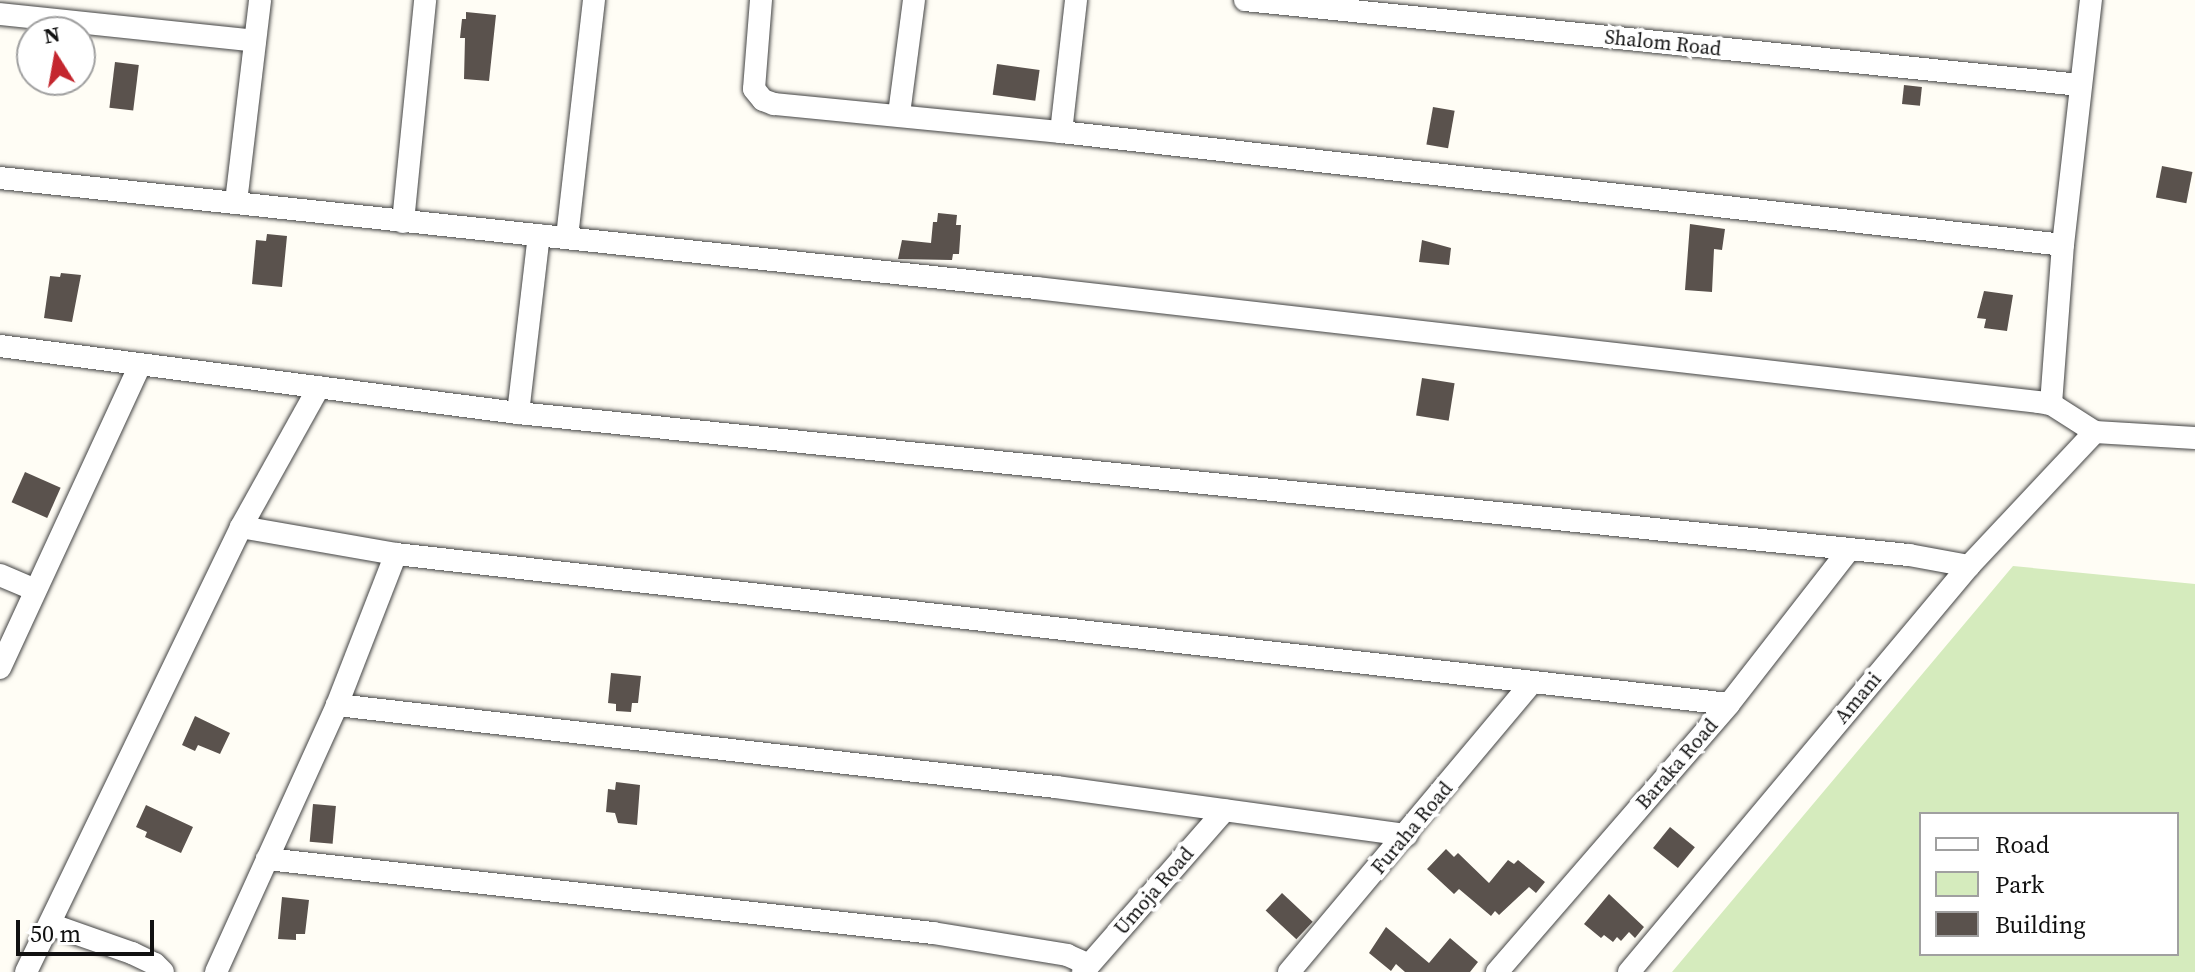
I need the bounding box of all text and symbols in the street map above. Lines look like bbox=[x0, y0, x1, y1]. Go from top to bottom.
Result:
north arrow bbox=[16, 16, 96, 96]
text: N bbox=[41, 18, 63, 51]
street label: Shalom Road bbox=[1603, 25, 1723, 61]
street label: Amani bbox=[1830, 668, 1886, 728]
street label: Baraka Road bbox=[1631, 714, 1723, 814]
street label: Furaha Road bbox=[1366, 777, 1458, 879]
legend bbox=[1919, 812, 2179, 956]
text: Road bbox=[1995, 828, 2049, 861]
street label: Umoja Road bbox=[1109, 842, 1199, 940]
text: Park bbox=[1995, 868, 2044, 901]
scale bar bbox=[20, 904, 158, 954]
text: Building bbox=[1995, 908, 2086, 941]
text: 50 m bbox=[30, 917, 81, 950]

